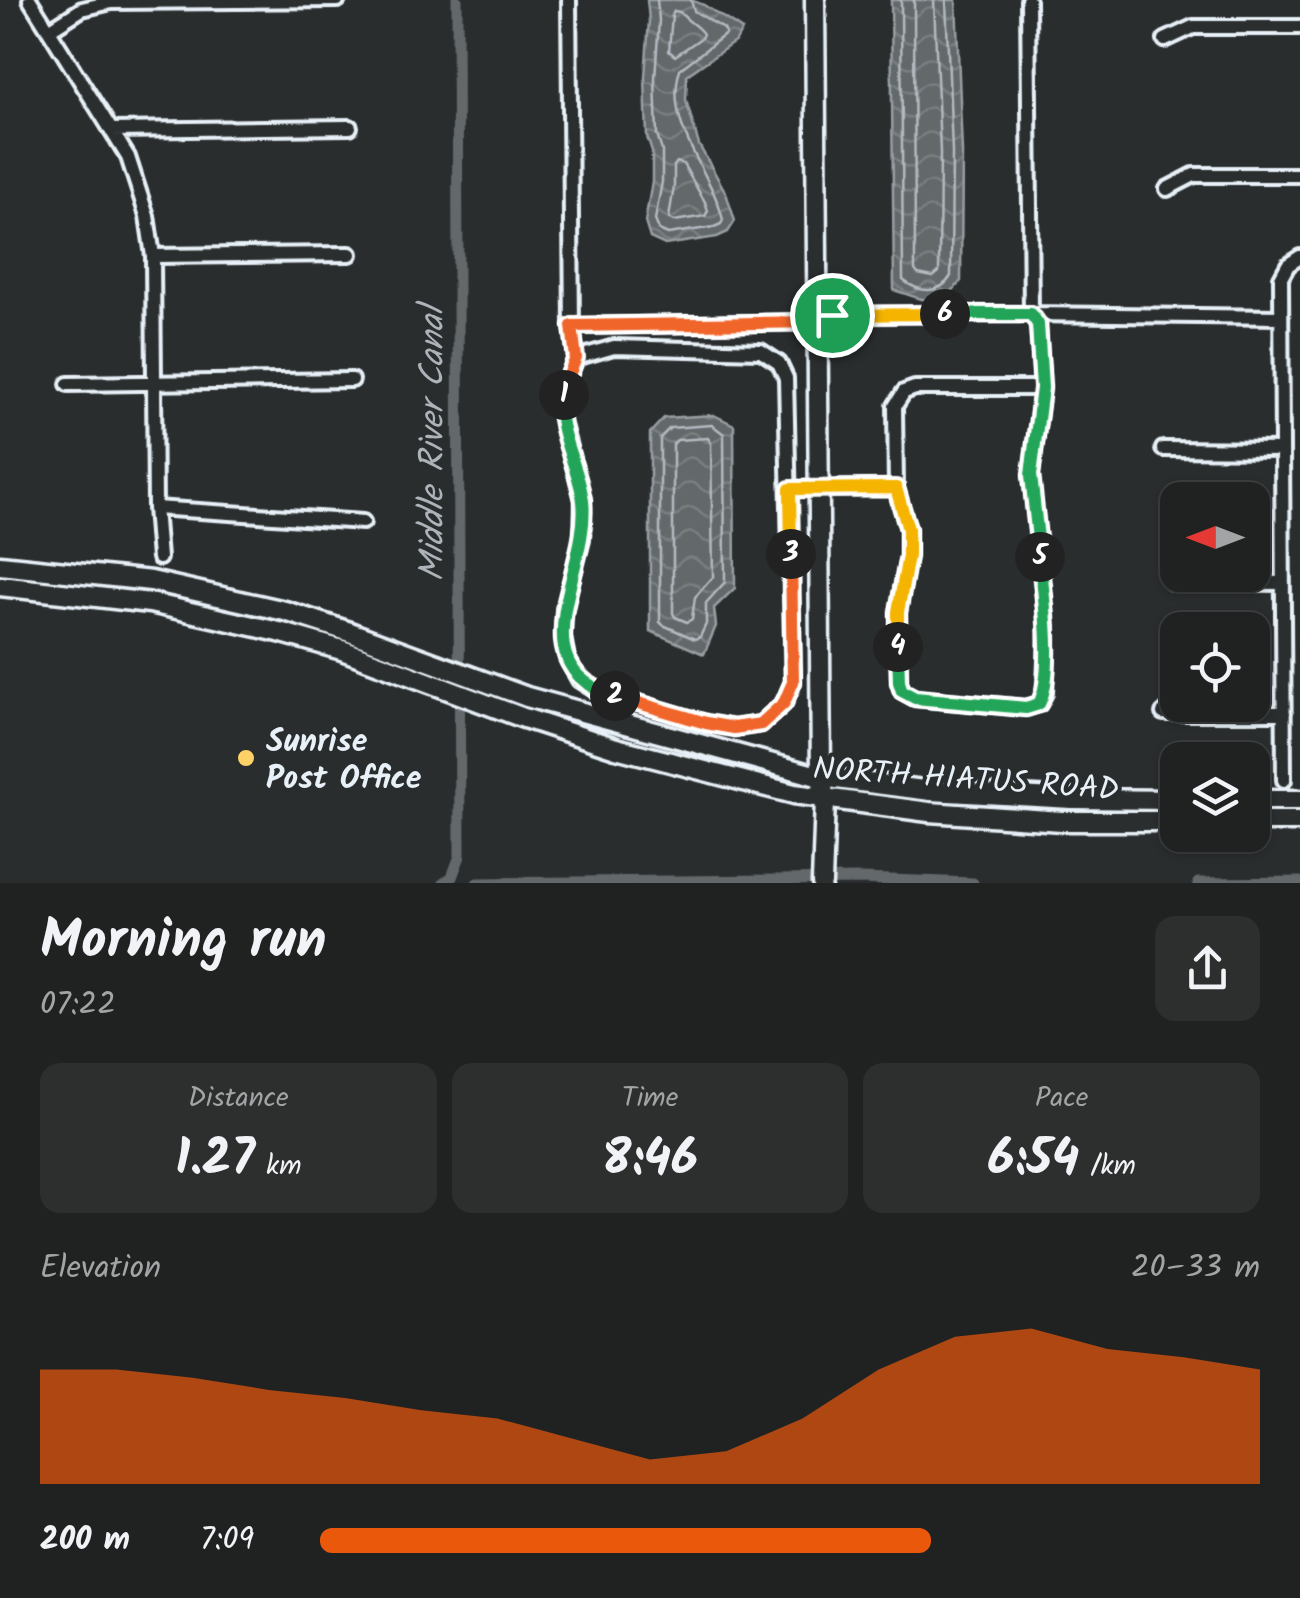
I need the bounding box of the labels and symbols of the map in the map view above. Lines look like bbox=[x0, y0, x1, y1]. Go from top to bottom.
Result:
pin bbox=[790, 273, 875, 358]
pin: 6 bbox=[920, 289, 970, 339]
water label: Middle River Canal bbox=[406, 300, 462, 582]
pin: 1 bbox=[539, 370, 589, 420]
north arrow bbox=[1160, 482, 1270, 592]
pin: 3 bbox=[766, 529, 816, 579]
pin: 5 bbox=[1015, 532, 1065, 582]
pin: 4 bbox=[873, 622, 923, 672]
pin: 2 bbox=[590, 671, 640, 721]
place label: Sunrise Post Office bbox=[266, 717, 422, 805]
street label: NORTH HIATUS ROAD bbox=[811, 744, 1121, 817]
marker: Sunrise Post Office bbox=[235, 747, 257, 769]

